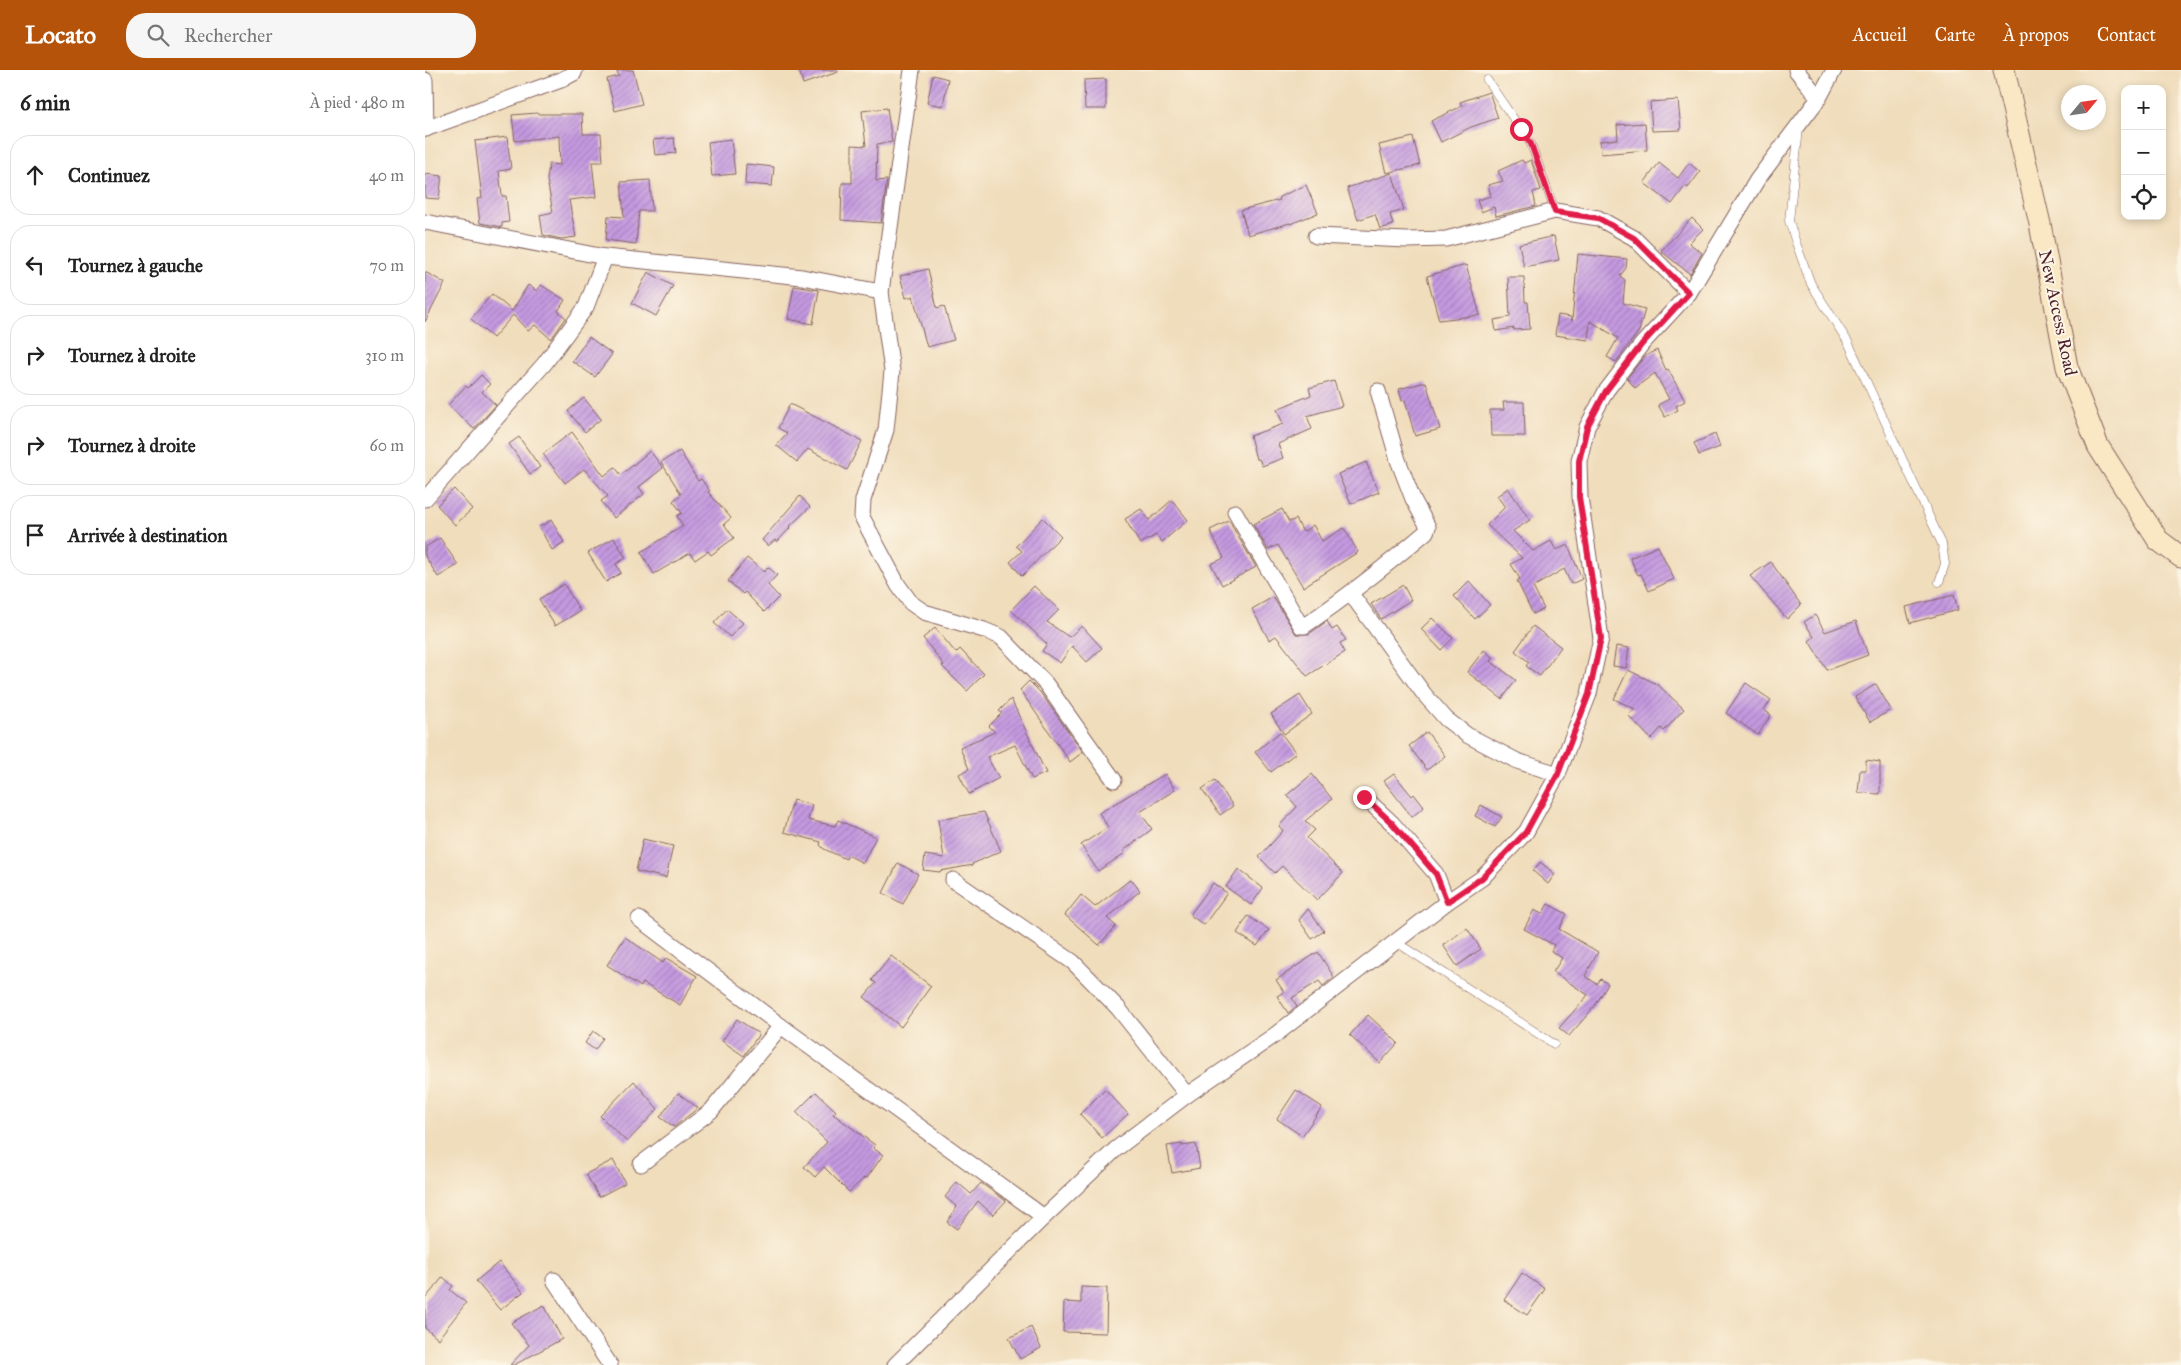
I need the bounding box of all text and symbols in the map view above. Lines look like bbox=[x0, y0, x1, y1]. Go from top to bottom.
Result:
search box bbox=[126, 13, 476, 58]
text: Locato bbox=[25, 20, 96, 50]
icon: search bbox=[144, 21, 172, 49]
text: Rechercher bbox=[184, 24, 272, 47]
text: Accueil bbox=[1853, 24, 1907, 46]
text: Carte bbox=[1935, 24, 1975, 46]
text: À propos bbox=[2003, 24, 2069, 46]
text: Contact bbox=[2097, 24, 2156, 46]
north arrow bbox=[2061, 85, 2106, 130]
map controls bbox=[2121, 85, 2166, 220]
button: + bbox=[2121, 85, 2166, 130]
text: 6 min bbox=[20, 90, 70, 116]
text: À pied · 480 m bbox=[310, 93, 405, 112]
route start bbox=[1510, 118, 1533, 141]
button: − bbox=[2121, 130, 2166, 175]
icon: ahead bbox=[21, 161, 49, 189]
text: Continuez bbox=[68, 164, 150, 187]
text: 40 m bbox=[369, 166, 404, 185]
button: locate bbox=[2121, 175, 2166, 220]
street label: New Access Road bbox=[2034, 248, 2082, 378]
icon: left bbox=[21, 251, 49, 279]
text: Tournez à gauche bbox=[68, 254, 203, 277]
text: 70 m bbox=[369, 256, 404, 275]
icon: right bbox=[21, 341, 49, 369]
text: Tournez à droite bbox=[68, 344, 196, 367]
text: 310 m bbox=[365, 346, 404, 365]
icon: right bbox=[21, 431, 49, 459]
text: Tournez à droite bbox=[68, 434, 196, 457]
text: 60 m bbox=[370, 436, 404, 455]
icon: arrive bbox=[21, 521, 49, 549]
text: Arrivée à destination bbox=[68, 524, 227, 547]
route end bbox=[1353, 786, 1376, 809]

